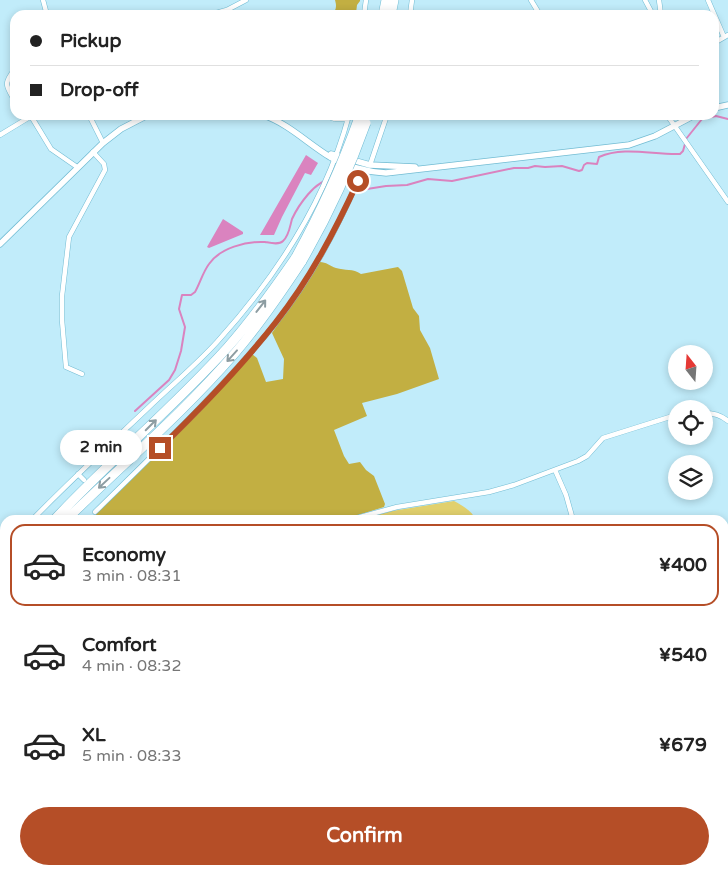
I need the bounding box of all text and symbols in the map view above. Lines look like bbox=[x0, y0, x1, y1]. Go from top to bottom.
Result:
text: Pickup bbox=[60, 30, 121, 52]
text: Drop-off bbox=[60, 79, 139, 101]
route start bbox=[347, 170, 369, 192]
one-way arrow bbox=[256, 300, 267, 313]
north arrow bbox=[668, 345, 712, 390]
map controls bbox=[668, 345, 713, 500]
one-way arrow bbox=[226, 350, 237, 363]
button: locate bbox=[668, 400, 713, 445]
one-way arrow bbox=[145, 419, 157, 431]
callout: 2 min bbox=[60, 430, 142, 466]
text: 2 min bbox=[80, 437, 122, 457]
route end bbox=[149, 437, 171, 459]
button: layers bbox=[668, 455, 713, 500]
one-way arrow bbox=[98, 477, 110, 489]
icon: car bbox=[22, 543, 67, 588]
text: Economy bbox=[82, 544, 166, 566]
text: ¥400 bbox=[659, 554, 707, 576]
text: 3 min · 08:31 bbox=[82, 566, 181, 586]
icon: car bbox=[22, 633, 67, 678]
text: Comfort bbox=[82, 634, 156, 656]
text: ¥540 bbox=[659, 644, 707, 666]
text: 4 min · 08:32 bbox=[82, 656, 181, 676]
icon: car bbox=[22, 723, 67, 768]
text: XL bbox=[82, 724, 106, 746]
text: ¥679 bbox=[659, 734, 707, 756]
text: 5 min · 08:33 bbox=[82, 746, 181, 766]
button: Confirm bbox=[20, 807, 709, 865]

